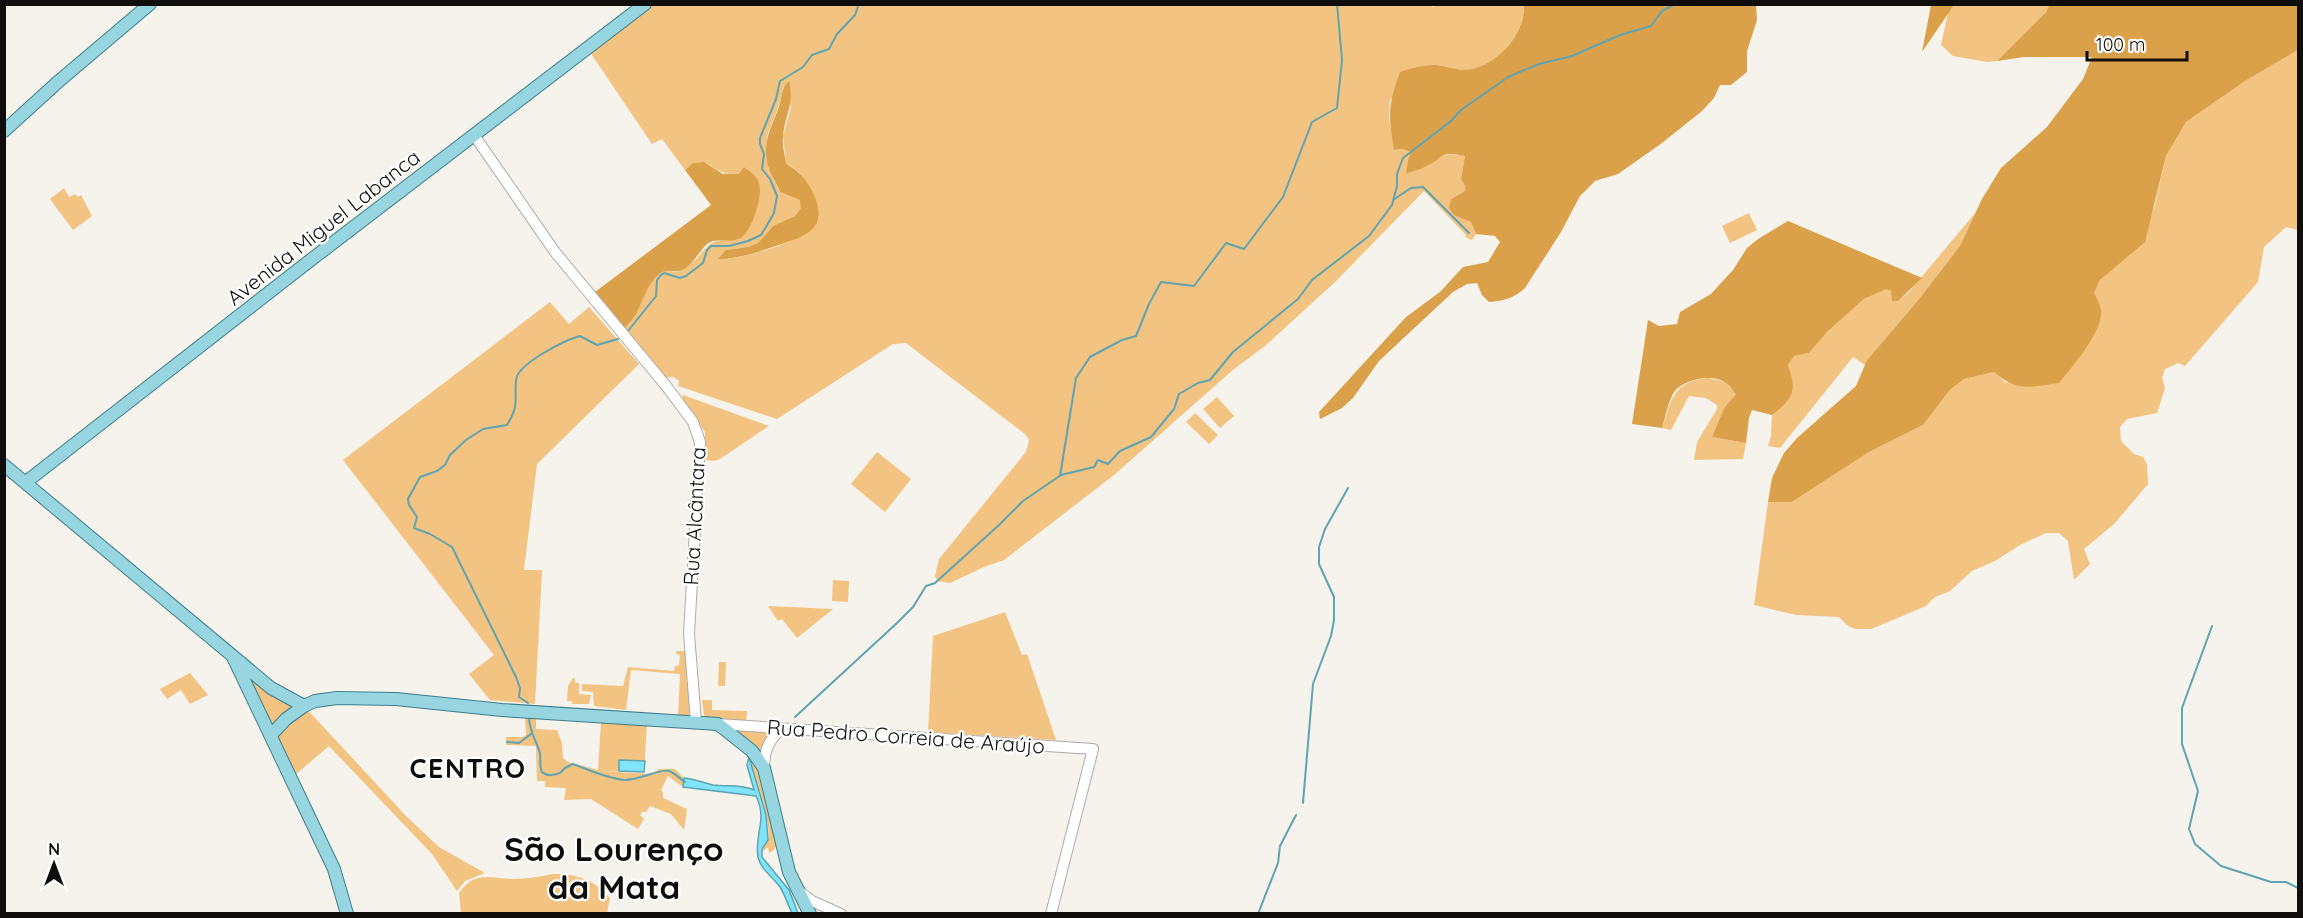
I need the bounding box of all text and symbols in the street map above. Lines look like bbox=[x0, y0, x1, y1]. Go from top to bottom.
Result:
scale bar bbox=[2087, 24, 2188, 62]
text: 100 m bbox=[2096, 33, 2145, 56]
street label: Avenida Miguel Labanca bbox=[221, 144, 425, 310]
street label: Rua Alcântara bbox=[677, 446, 711, 586]
street label: Rua Pedro Correia de Araújo bbox=[766, 713, 1046, 759]
district label: CENTRO bbox=[410, 751, 526, 785]
district label: São Lourenço da Mata bbox=[504, 828, 724, 907]
north arrow bbox=[24, 834, 84, 894]
text: N bbox=[48, 839, 60, 859]

